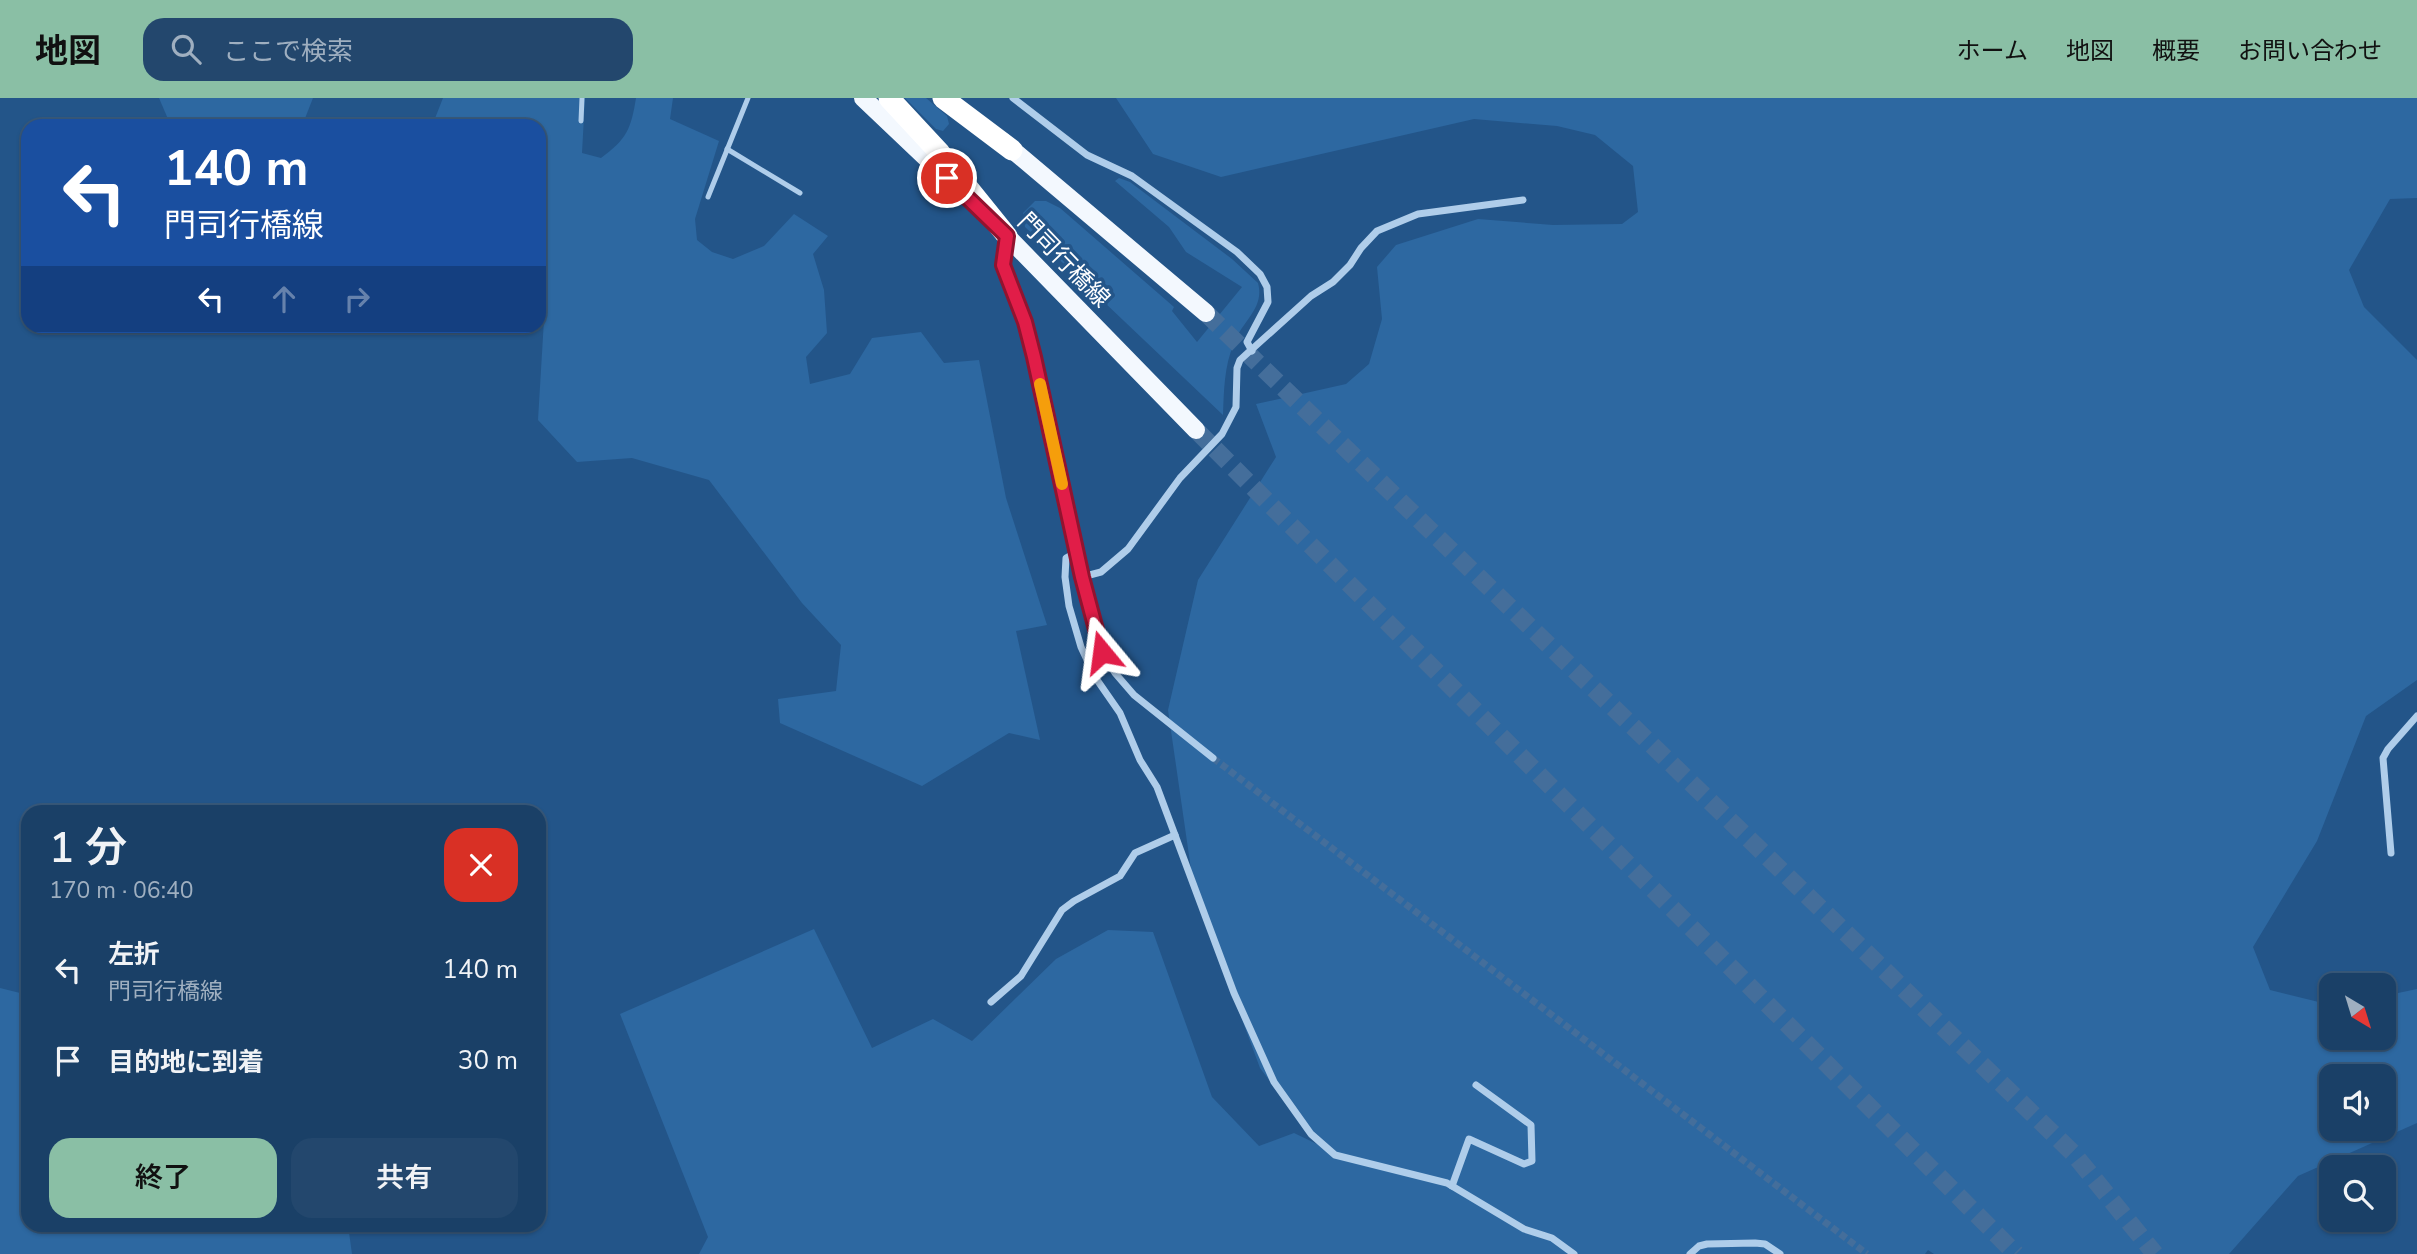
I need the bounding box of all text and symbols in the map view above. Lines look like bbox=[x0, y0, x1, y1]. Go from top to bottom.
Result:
search box bbox=[143, 18, 633, 81]
text: 地図 bbox=[35, 29, 101, 74]
icon: search bbox=[167, 30, 205, 68]
text: ここで検索 bbox=[223, 34, 353, 69]
text: ホーム bbox=[1957, 35, 2028, 67]
text: 地図 bbox=[2066, 35, 2114, 67]
text: 概要 bbox=[2152, 35, 2200, 67]
text: お問い合わせ bbox=[2238, 35, 2382, 67]
text: 140 m bbox=[164, 135, 308, 202]
icon: left bbox=[49, 147, 140, 238]
pin bbox=[917, 148, 977, 208]
icon: arrive bbox=[928, 159, 966, 197]
text: 門司行橋線 bbox=[164, 204, 324, 247]
street label: 門司行橋線 bbox=[1011, 206, 1117, 314]
icon: left bbox=[192, 280, 230, 318]
icon: ahead bbox=[265, 280, 303, 318]
icon: right bbox=[338, 280, 376, 318]
position arrow bbox=[1065, 615, 1139, 689]
text: 1 分 bbox=[49, 820, 127, 877]
button: close bbox=[444, 828, 518, 902]
text: 170 m · 06:40 bbox=[49, 875, 194, 906]
text: 左折 bbox=[108, 937, 160, 972]
icon: left bbox=[49, 951, 87, 989]
text: 140 m bbox=[442, 952, 518, 987]
north arrow bbox=[2319, 973, 2396, 1050]
map controls bbox=[2319, 973, 2396, 1232]
text: 門司行橋線 bbox=[108, 976, 223, 1007]
icon: arrive bbox=[49, 1042, 87, 1080]
text: 30 m bbox=[458, 1043, 518, 1078]
text: 目的地に到着 bbox=[108, 1045, 264, 1080]
button: sound bbox=[2319, 1064, 2396, 1141]
button: 終了 bbox=[49, 1138, 277, 1218]
button: 共有 bbox=[291, 1138, 518, 1218]
button: search bbox=[2319, 1155, 2396, 1232]

